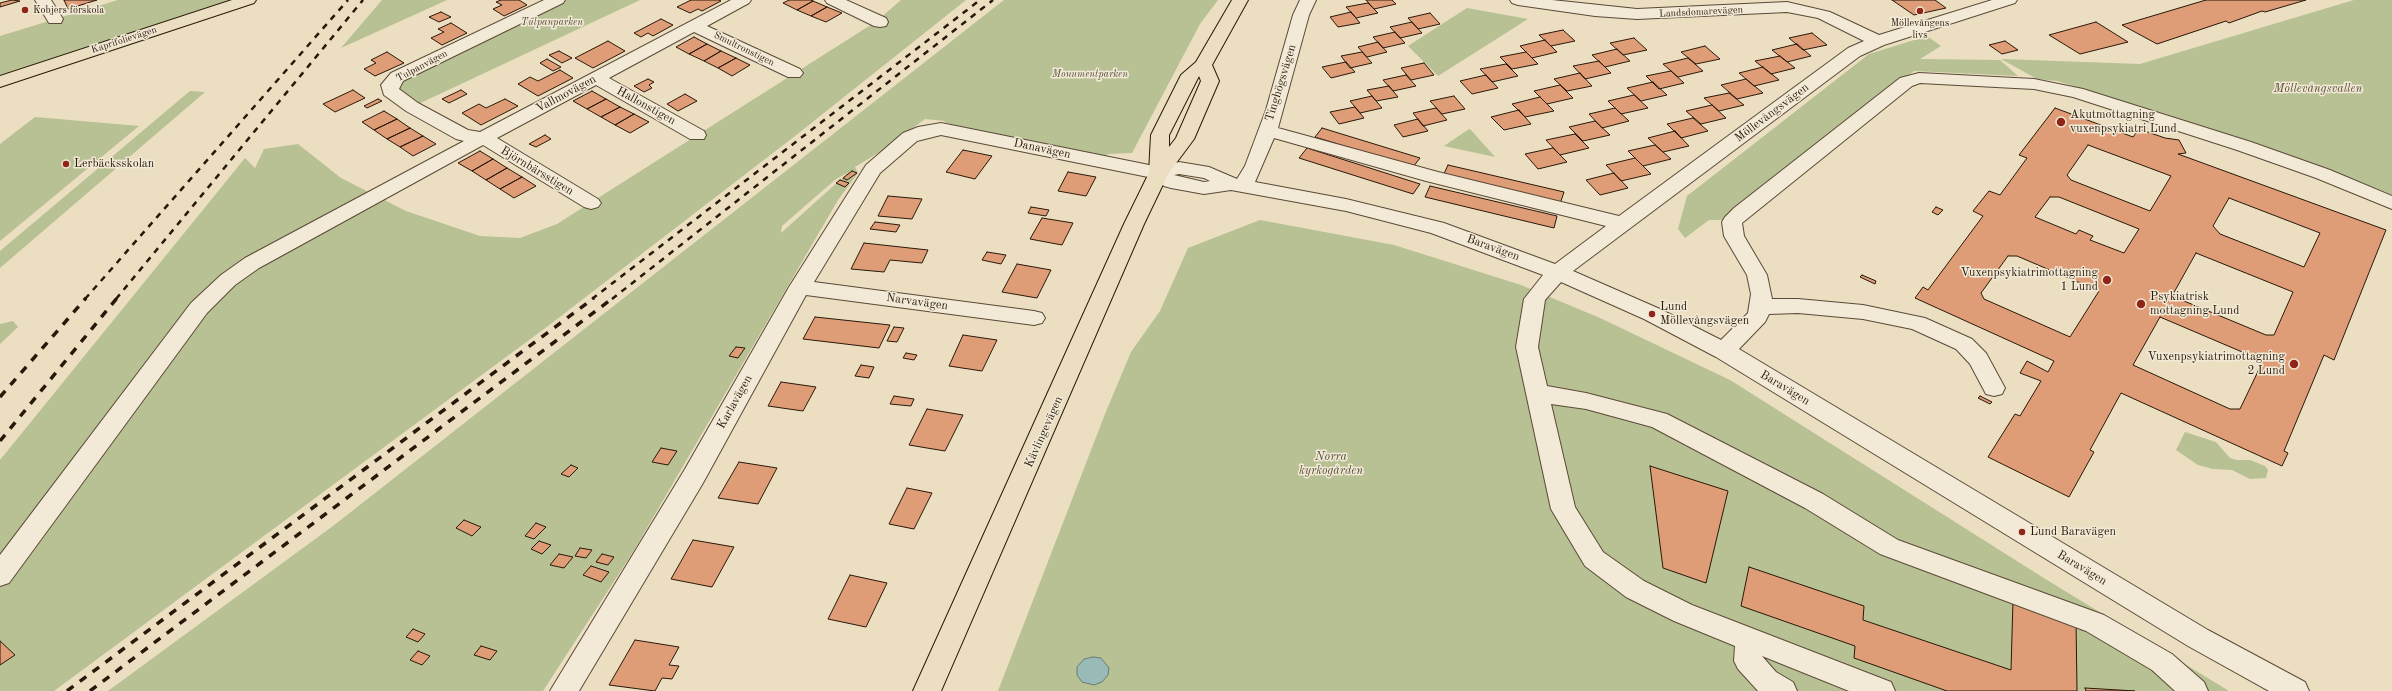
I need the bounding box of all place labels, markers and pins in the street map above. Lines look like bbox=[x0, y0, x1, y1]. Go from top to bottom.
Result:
place label: Kobjers förskola bbox=[33, 4, 104, 16]
marker: Kobjers förskola bbox=[20, 5, 30, 15]
marker: Möllevångens livs bbox=[1915, 6, 1925, 16]
place label: Möllevångens livs bbox=[1891, 17, 1949, 40]
place label: Akutmottagning vuxenpsykiatri Lund bbox=[2070, 108, 2177, 136]
marker: Akutmottagning vuxenpsykiatri Lund bbox=[2055, 116, 2067, 128]
place label: Lerbäcksskolan bbox=[74, 157, 154, 171]
marker: Lerbäcksskolan bbox=[61, 159, 71, 169]
place label: Vuxenpsykiatrimottagning 1 Lund bbox=[1960, 266, 2098, 294]
marker: Vuxenpsykiatrimottagning 1 Lund bbox=[2101, 274, 2113, 286]
place label: Psykiatrisk mottagning Lund bbox=[2150, 290, 2240, 318]
marker: Psykiatrisk mottagning Lund bbox=[2135, 298, 2147, 310]
place label: Lund Möllevångsvägen bbox=[1660, 300, 1749, 328]
marker: Lund Möllevångsvägen bbox=[1647, 309, 1657, 319]
place label: Vuxenpsykiatrimottagning 2 Lund bbox=[2147, 350, 2285, 378]
marker: Vuxenpsykiatrimottagning 2 Lund bbox=[2288, 358, 2300, 370]
place label: Lund Baravägen bbox=[2030, 525, 2116, 539]
marker: Lund Baravägen bbox=[2017, 527, 2027, 537]

